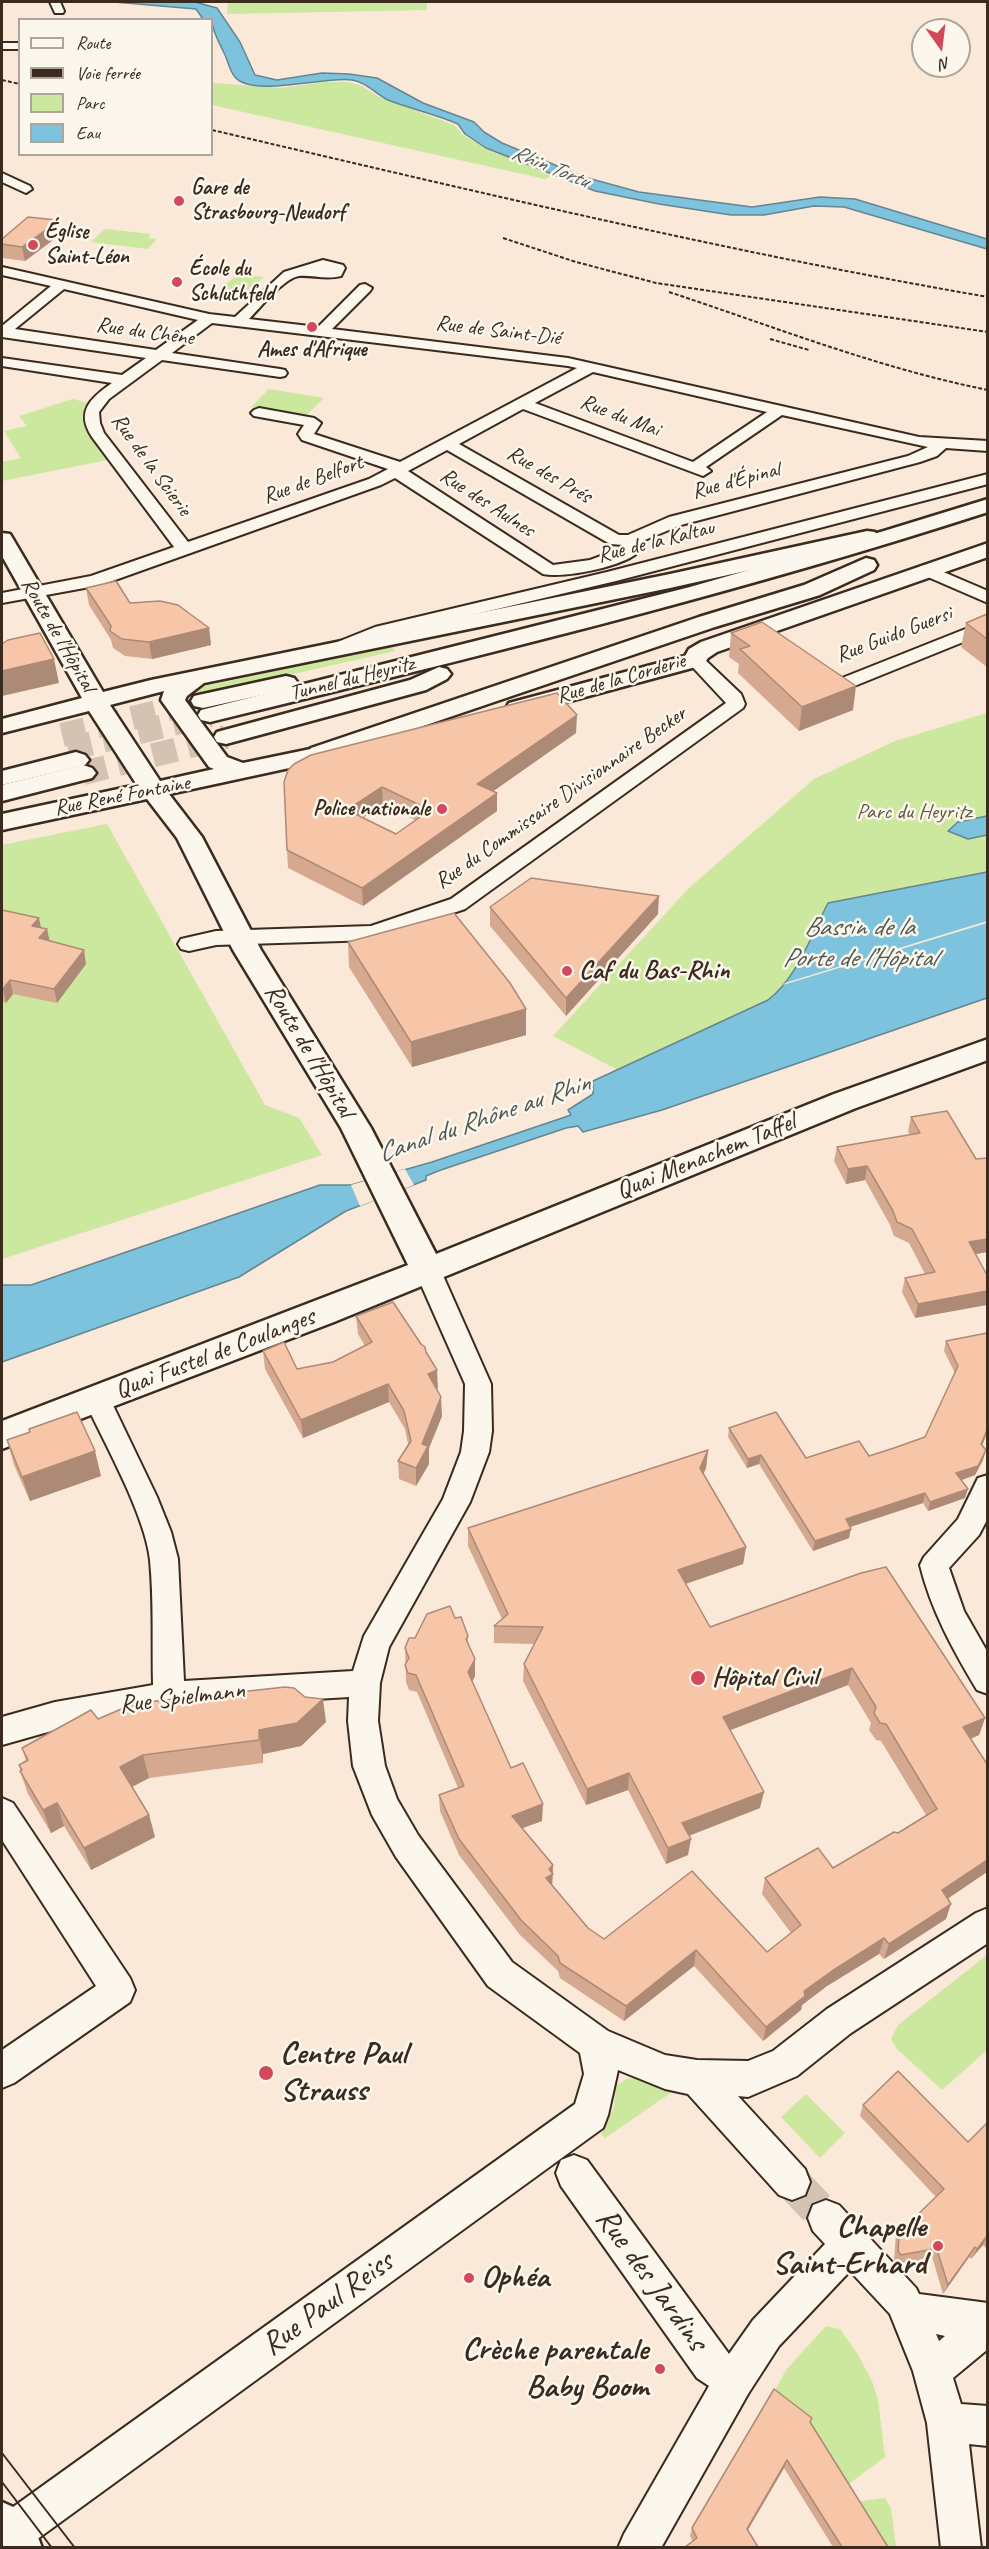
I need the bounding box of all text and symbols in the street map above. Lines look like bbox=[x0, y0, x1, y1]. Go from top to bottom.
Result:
legend bbox=[18, 18, 213, 156]
north arrow bbox=[911, 18, 971, 78]
text: Route bbox=[76, 32, 110, 54]
text: N bbox=[938, 53, 952, 74]
text: Voie ferrée bbox=[76, 62, 140, 84]
text: Parc bbox=[76, 92, 104, 114]
text: Eau bbox=[76, 122, 100, 144]
water label: Rhin Tortu bbox=[508, 140, 592, 194]
place label: Gare de Strasbourg-Neudorf bbox=[191, 175, 345, 226]
marker: Gare de Strasbourg-Neudorf bbox=[172, 194, 186, 208]
place label: Église Saint-Léon bbox=[45, 219, 129, 270]
marker: Église Saint-Léon bbox=[26, 238, 40, 252]
place label: École du Schluthfeld bbox=[189, 256, 274, 308]
marker: École du Schluthfeld bbox=[170, 275, 184, 289]
street label: Rue de Saint-Dié bbox=[434, 310, 562, 352]
street label: Rue du Chêne bbox=[94, 312, 196, 352]
marker: Ames d'Afrique bbox=[305, 320, 319, 334]
place label: Ames d'Afrique bbox=[257, 337, 367, 363]
street label: Rue du Mai bbox=[576, 389, 664, 443]
street label: Rue de la Scierie bbox=[105, 409, 197, 521]
street label: Rue des Prés bbox=[502, 440, 596, 510]
street label: Rue de Belfort bbox=[259, 450, 367, 510]
street label: Rue d'Épinal bbox=[689, 457, 783, 505]
street label: Rue des Aulnes bbox=[435, 463, 539, 543]
street label: Rue de la Kaltau bbox=[595, 515, 717, 569]
street label: Route de l'Hôpital bbox=[15, 573, 101, 697]
street label: Rue Guido Guersi bbox=[832, 601, 956, 669]
street label: Rue de la Corderie bbox=[554, 648, 688, 710]
street label: Tunnel du Heyritz bbox=[287, 651, 417, 707]
street label: Rue du Commissaire Divisionnaire Becker bbox=[430, 701, 692, 895]
street label: Rue René Fontaine bbox=[52, 770, 192, 822]
place label: Police nationale bbox=[313, 796, 430, 822]
park label: Parc du Heyritz bbox=[856, 799, 972, 825]
marker: Police nationale bbox=[435, 802, 449, 816]
water label: Bassin de la Porte de l’Hôpital bbox=[782, 912, 936, 975]
place label: Caf du Bas-Rhin bbox=[579, 955, 729, 987]
marker: Caf du Bas-Rhin bbox=[560, 964, 574, 978]
street label: Route de l'Hôpital bbox=[257, 979, 361, 1123]
water label: Canal du Rhône au Rhin bbox=[374, 1068, 594, 1170]
street label: Quai Menachem Taffel bbox=[612, 1107, 800, 1207]
street label: Quai Fustel de Coulanges bbox=[111, 1302, 319, 1406]
place label: Hôpital Civil bbox=[712, 1662, 817, 1694]
marker: Hôpital Civil bbox=[689, 1669, 707, 1687]
street label: Rue Spielmann bbox=[117, 1675, 247, 1721]
place label: Centre Paul Strauss bbox=[280, 2036, 407, 2111]
marker: Centre Paul Strauss bbox=[257, 2064, 275, 2082]
street label: Rue des Jardins bbox=[586, 2201, 716, 2359]
place label: Chapelle Saint-Erhard bbox=[772, 2209, 926, 2284]
marker: Chapelle Saint-Erhard bbox=[931, 2239, 945, 2253]
street label: Rue Paul Reiss bbox=[254, 2243, 402, 2365]
place label: Ophéa bbox=[481, 2259, 549, 2297]
marker: Ophéa bbox=[462, 2271, 476, 2285]
place label: Crèche parentale Baby Boom bbox=[462, 2332, 648, 2407]
marker: Crèche parentale Baby Boom bbox=[653, 2362, 667, 2376]

